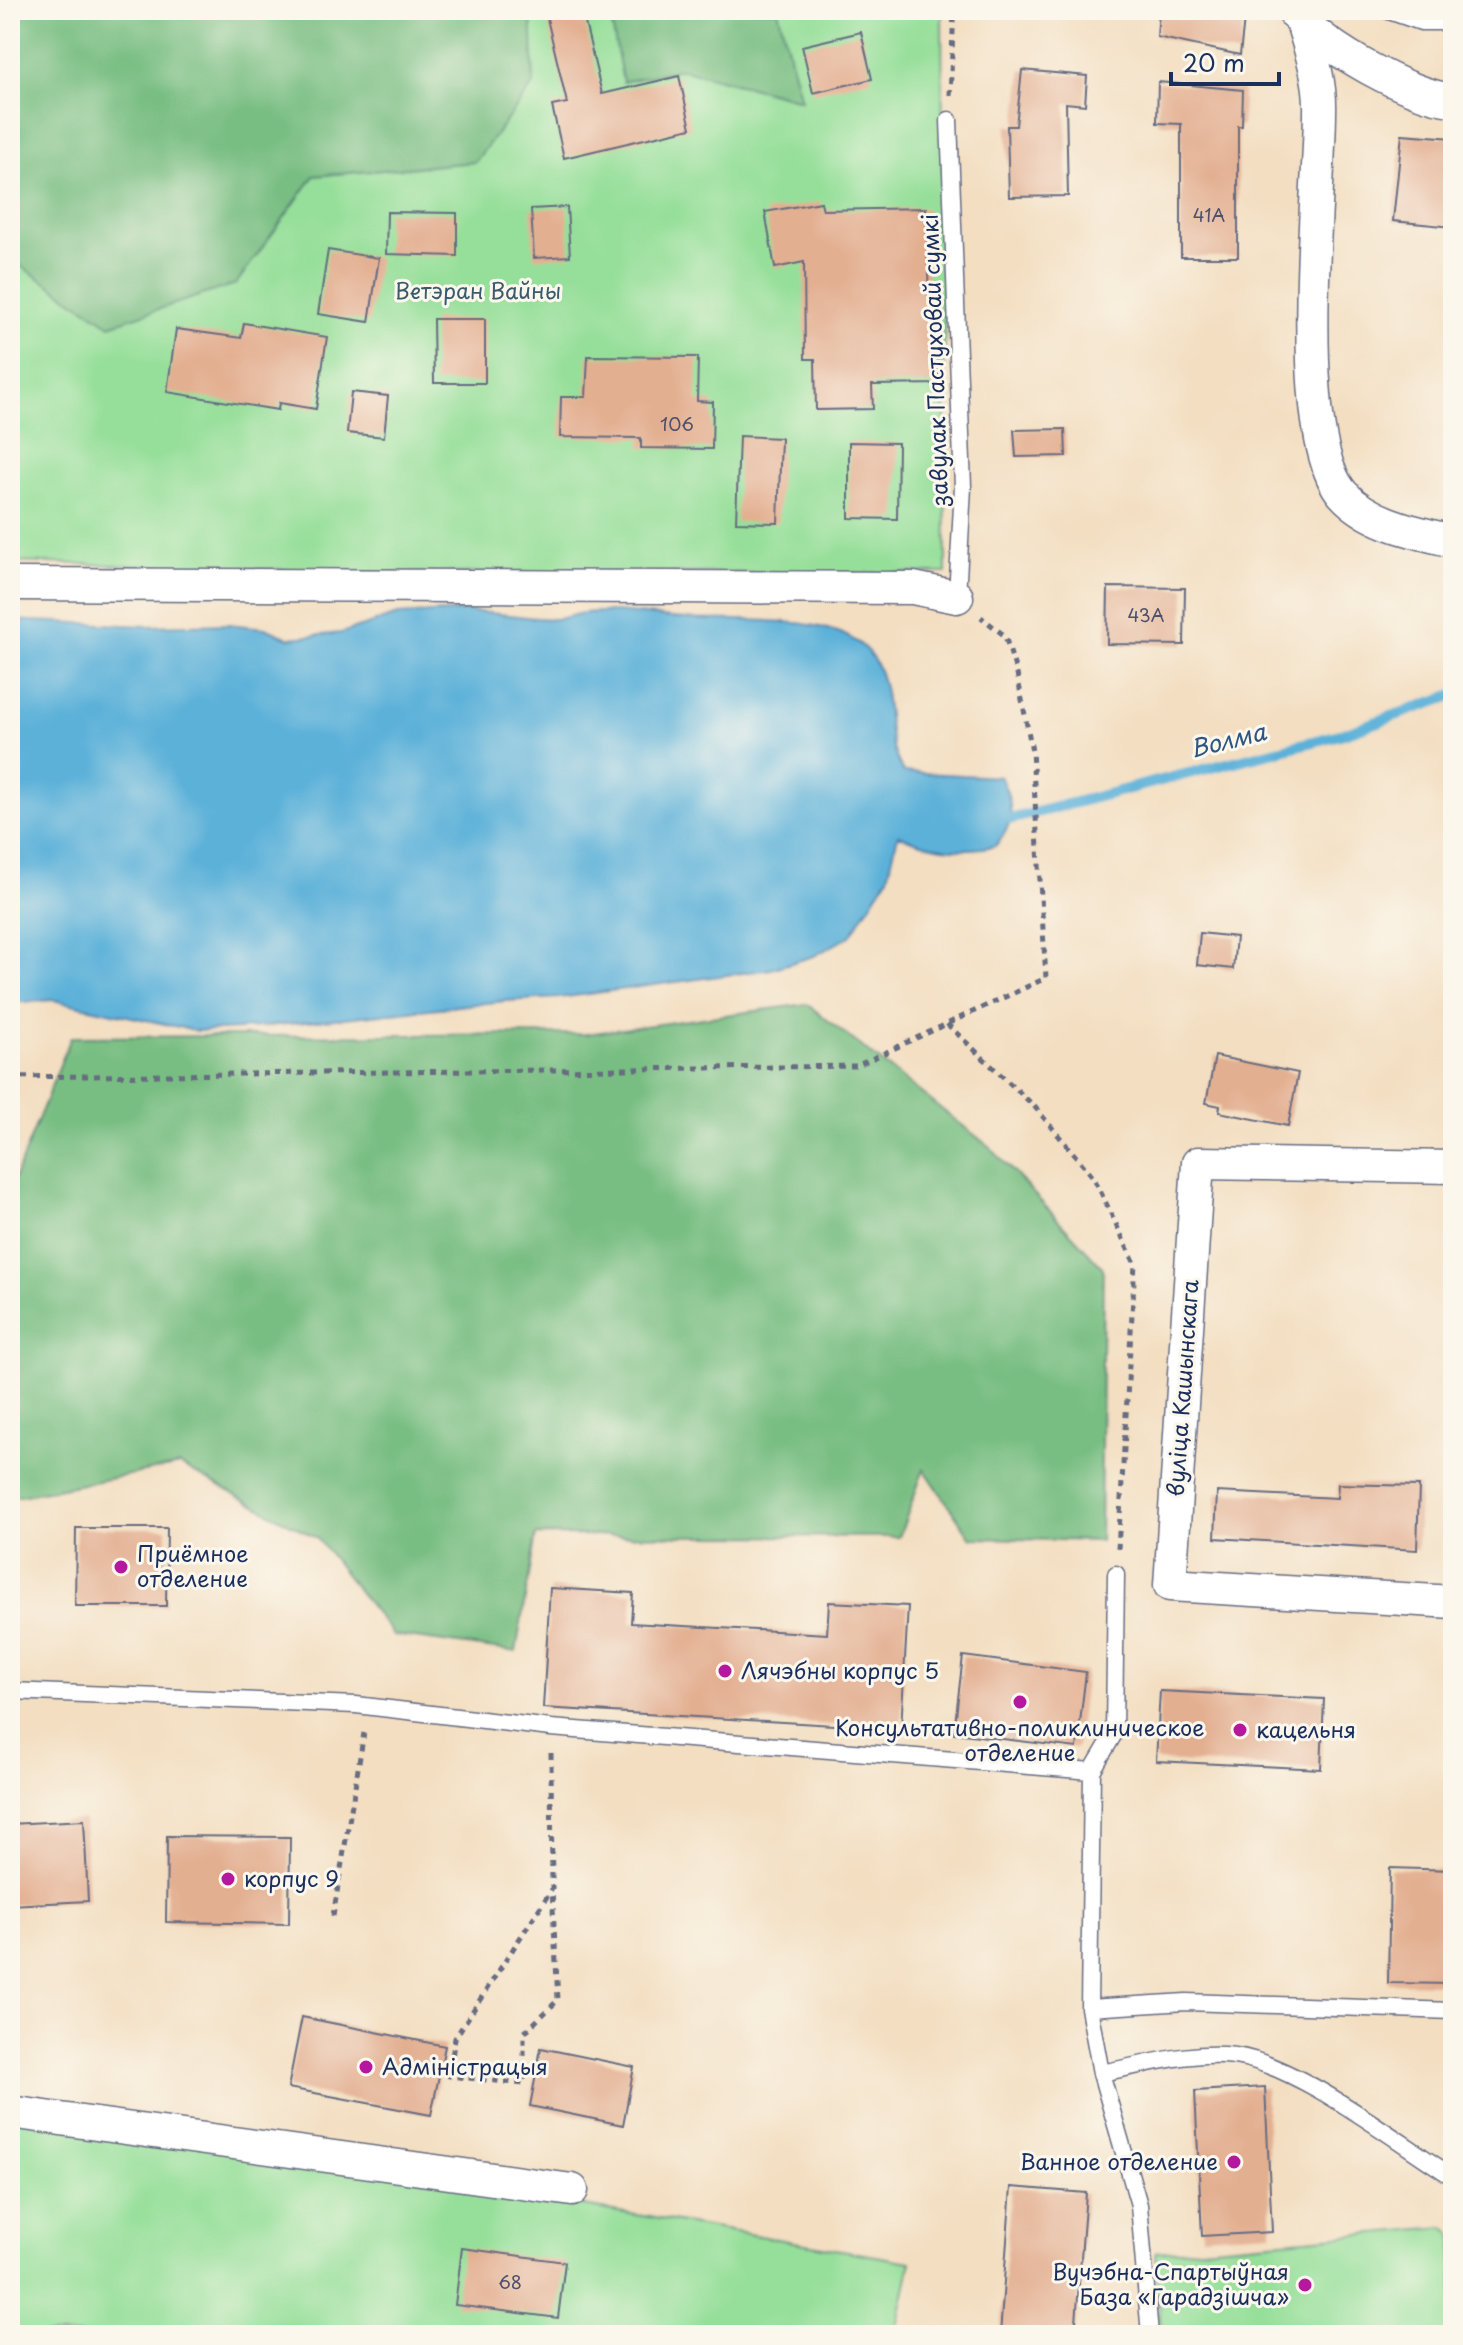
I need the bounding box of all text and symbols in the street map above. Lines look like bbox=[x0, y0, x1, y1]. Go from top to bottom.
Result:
scale bar bbox=[1171, 36, 1279, 86]
text: 20 m bbox=[1183, 44, 1245, 80]
house number: 41А bbox=[1193, 201, 1226, 228]
street label: завулак Пастуховай сумкі bbox=[912, 213, 955, 508]
park label: Ветэран Вайны bbox=[395, 273, 561, 306]
house number: 106 bbox=[660, 410, 694, 437]
house number: 43А bbox=[1127, 601, 1165, 628]
water label: Волма bbox=[1186, 712, 1271, 766]
street label: вуліца Кашынскага bbox=[1157, 1278, 1206, 1497]
place label: Приёмное отделение bbox=[137, 1536, 249, 1594]
marker: Приёмное отделение bbox=[112, 1558, 130, 1576]
place label: Лячэбны корпус 5 bbox=[741, 1653, 939, 1686]
marker: Лячэбны корпус 5 bbox=[716, 1662, 734, 1680]
marker: Консультативно-поликлиническое отделение bbox=[1011, 1693, 1029, 1711]
place label: Консультативно-поликлиническое отделение bbox=[835, 1710, 1205, 1768]
place label: кацельня bbox=[1256, 1712, 1356, 1745]
marker: кацельня bbox=[1231, 1721, 1249, 1739]
place label: корпус 9 bbox=[244, 1861, 339, 1894]
marker: корпус 9 bbox=[219, 1870, 237, 1888]
place label: Адміністрацыя bbox=[382, 2049, 548, 2082]
marker: Адміністрацыя bbox=[357, 2058, 375, 2076]
place label: Ванное отделение bbox=[1020, 2144, 1218, 2177]
marker: Ванное отделение bbox=[1225, 2153, 1243, 2171]
place label: Вучэбна-Спартыўная База «Гарадзішча» bbox=[1052, 2254, 1289, 2312]
house number: 68 bbox=[498, 2268, 522, 2295]
marker: Вучэбна-Спартыўная База «Гарадзішча» bbox=[1296, 2276, 1314, 2294]

